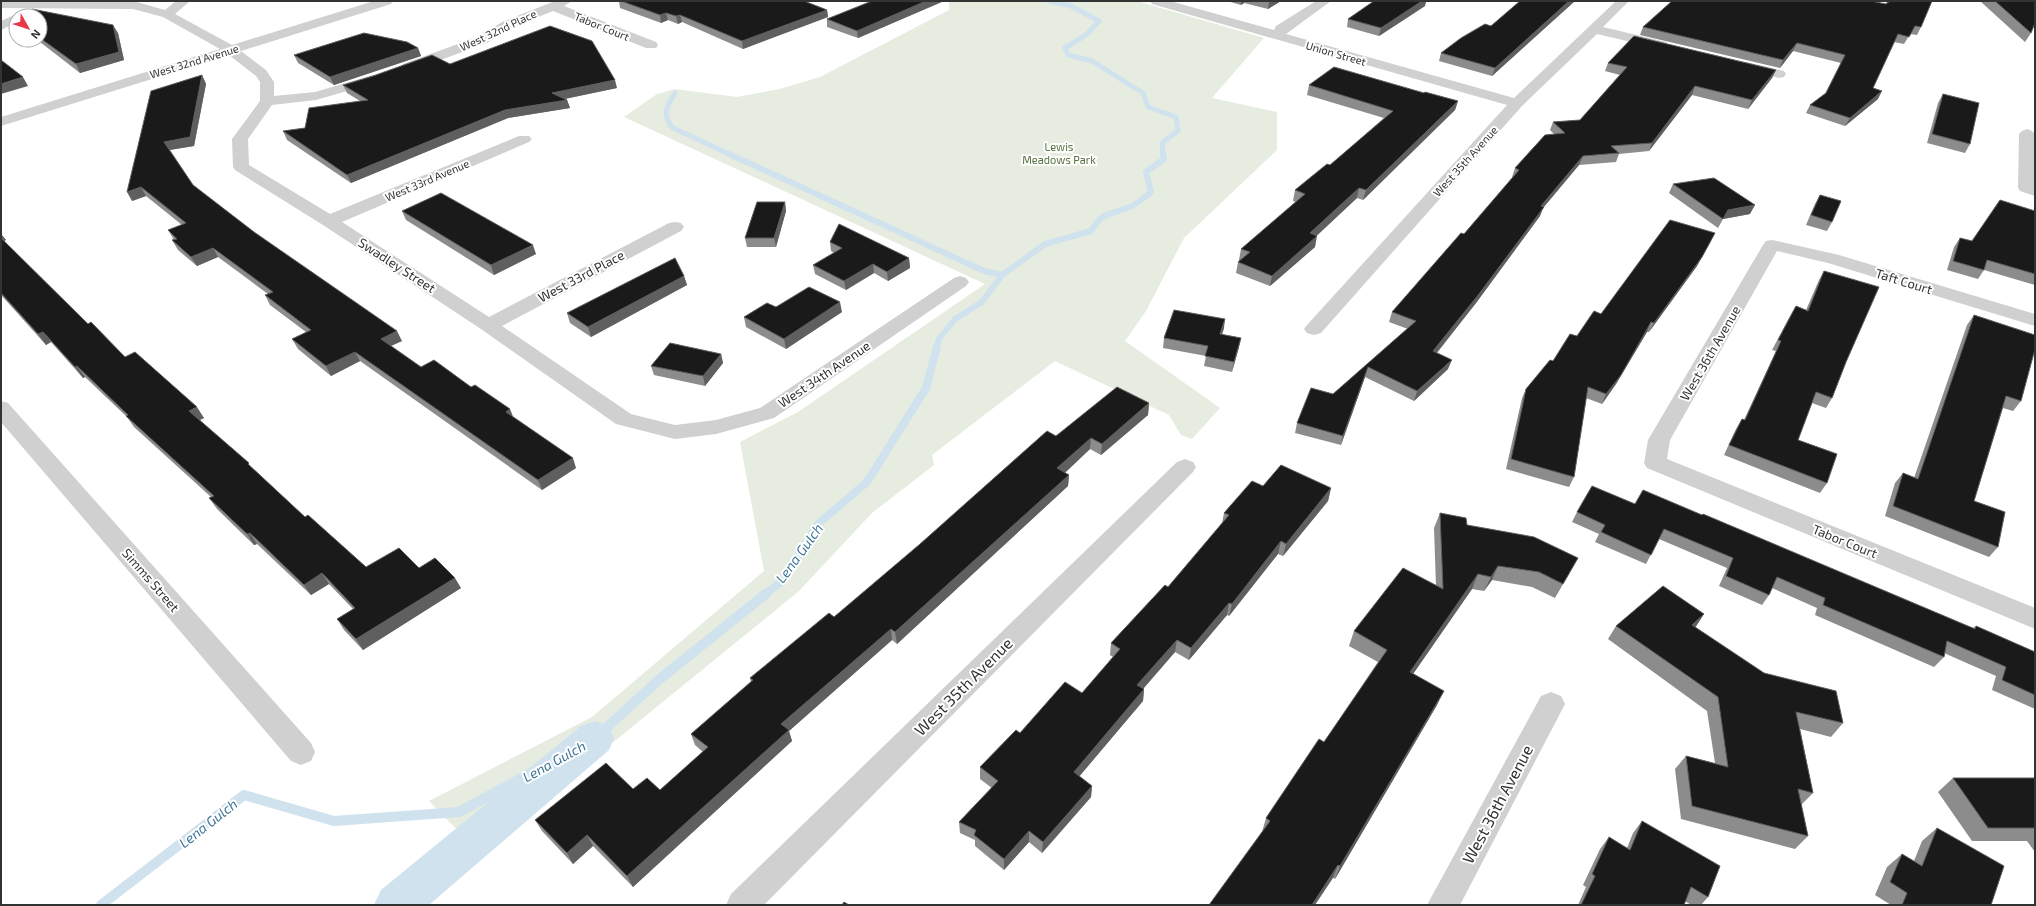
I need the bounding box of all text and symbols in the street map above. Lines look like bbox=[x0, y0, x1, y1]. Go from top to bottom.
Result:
street label: West 32nd Place bbox=[458, 7, 538, 53]
north arrow bbox=[8, 8, 48, 48]
street label: Tabor Court bbox=[573, 9, 631, 43]
text: N bbox=[29, 27, 44, 42]
street label: Union Street bbox=[1304, 38, 1368, 68]
street label: West 32nd Avenue bbox=[148, 41, 240, 81]
street label: West 35th Avenue bbox=[1430, 123, 1500, 199]
park label: Lewis Meadows Park bbox=[1022, 140, 1096, 166]
street label: West 33rd Avenue bbox=[383, 156, 471, 204]
street label: Swadley Street bbox=[355, 234, 439, 296]
street label: West 33rd Place bbox=[535, 247, 627, 305]
street label: Taft Court bbox=[1874, 265, 1934, 297]
street label: West 36th Avenue bbox=[1676, 303, 1744, 403]
street label: West 34th Avenue bbox=[775, 337, 873, 411]
water label: Lena Gulch bbox=[772, 520, 826, 586]
street label: Tabor Court bbox=[1810, 521, 1880, 561]
street label: Simms Street bbox=[119, 545, 183, 615]
street label: West 35th Avenue bbox=[910, 633, 1016, 739]
water label: Lena Gulch bbox=[520, 737, 588, 785]
street label: West 36th Avenue bbox=[1458, 741, 1536, 867]
water label: Lena Gulch bbox=[175, 795, 241, 851]

